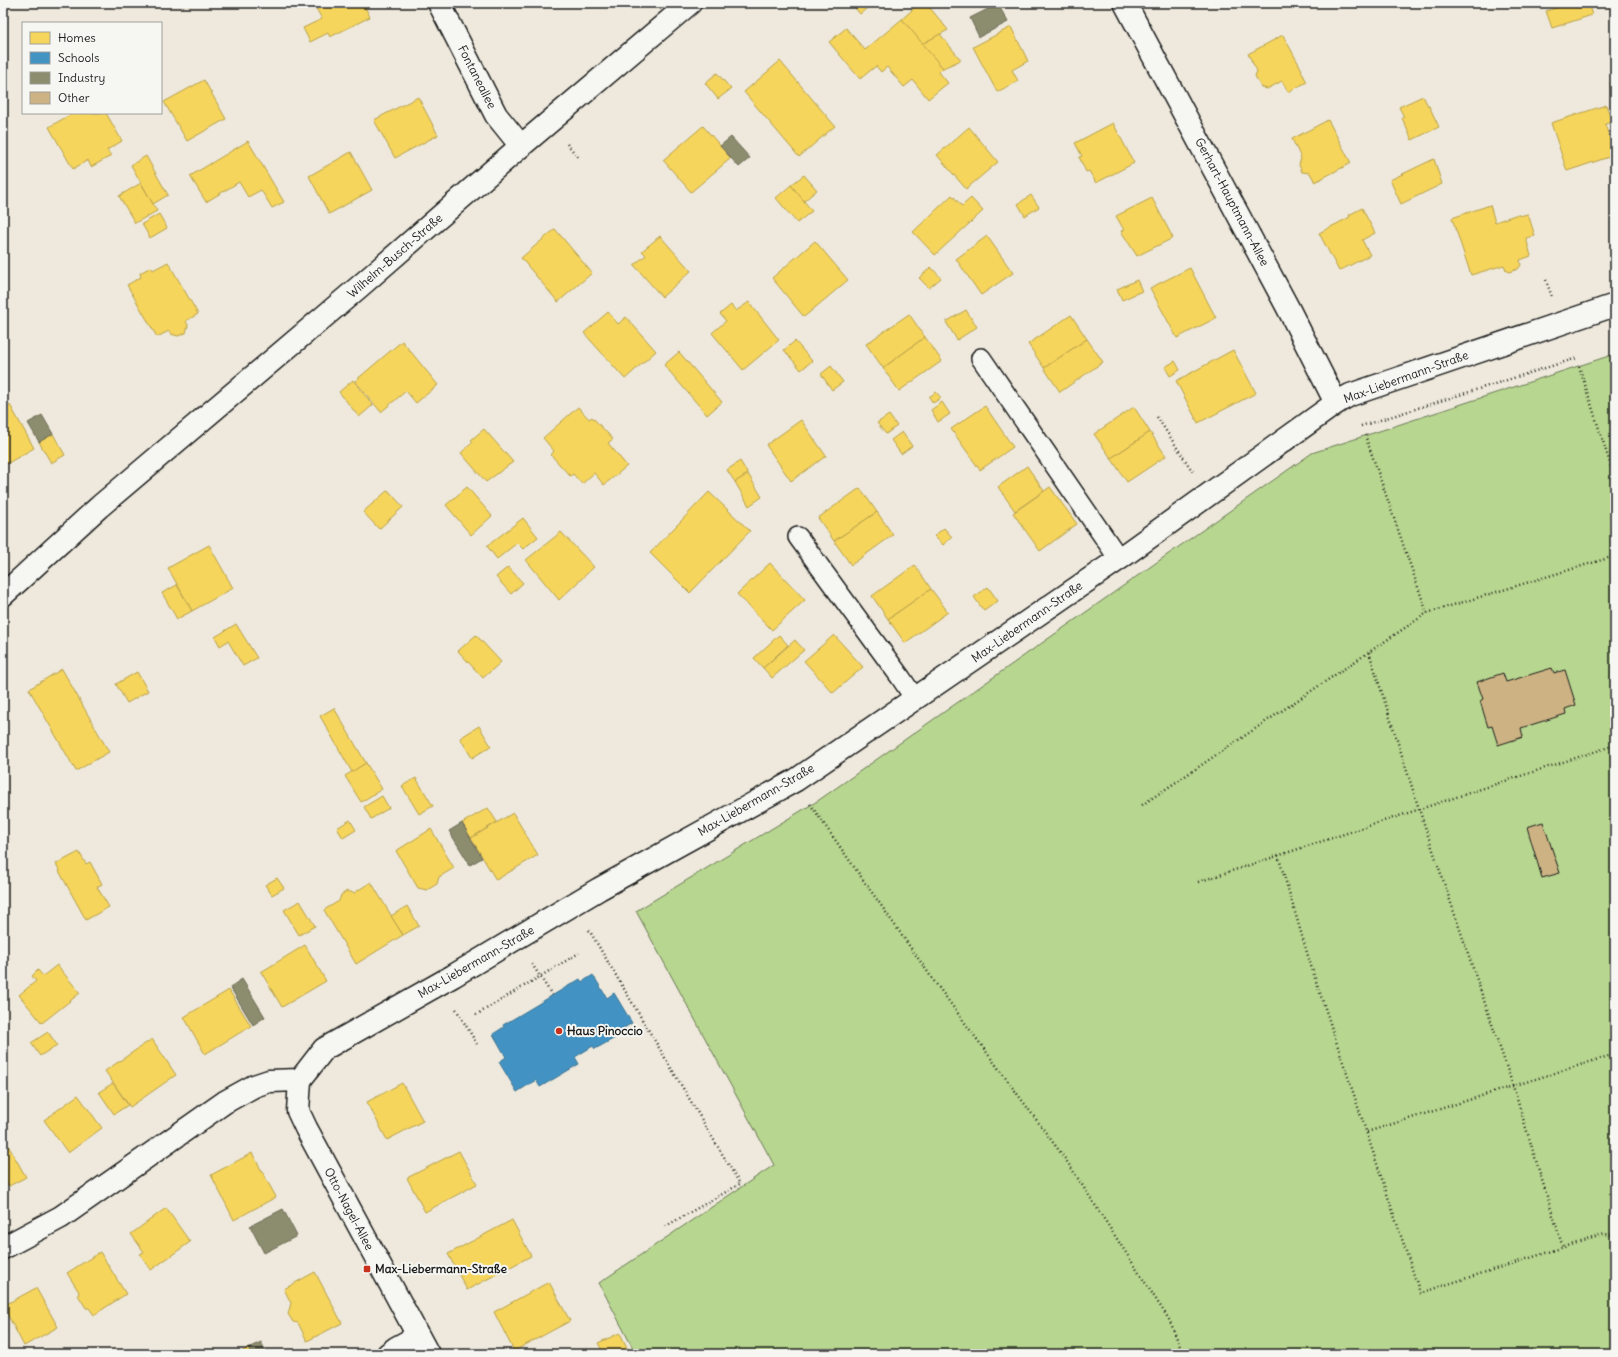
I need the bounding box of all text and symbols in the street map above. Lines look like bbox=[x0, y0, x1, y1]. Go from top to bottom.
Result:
legend bbox=[22, 22, 162, 114]
text: Homes bbox=[58, 30, 96, 45]
street label: Fontaneallee bbox=[455, 42, 500, 111]
text: Schools bbox=[58, 50, 99, 65]
text: Industry bbox=[58, 70, 105, 85]
text: Other bbox=[58, 90, 90, 105]
street label: Gerhart-Hauptmann-Allee bbox=[1192, 135, 1273, 268]
street label: Wilhelm-Busch-Straße bbox=[344, 210, 445, 301]
street label: Max-Liebermann-Straße bbox=[1341, 347, 1470, 406]
street label: Max-Liebermann-Straße bbox=[968, 578, 1085, 666]
street label: Max-Liebermann-Straße bbox=[695, 760, 817, 839]
street label: Max-Liebermann-Straße bbox=[415, 922, 537, 1001]
place label: Haus Pinoccio bbox=[567, 1023, 643, 1038]
marker: Haus Pinoccio bbox=[554, 1026, 564, 1036]
street label: Otto-Nagel-Allee bbox=[321, 1165, 377, 1253]
place label: Max-Liebermann-Straße bbox=[375, 1261, 507, 1276]
marker: Max-Liebermann-Straße bbox=[362, 1264, 372, 1274]

